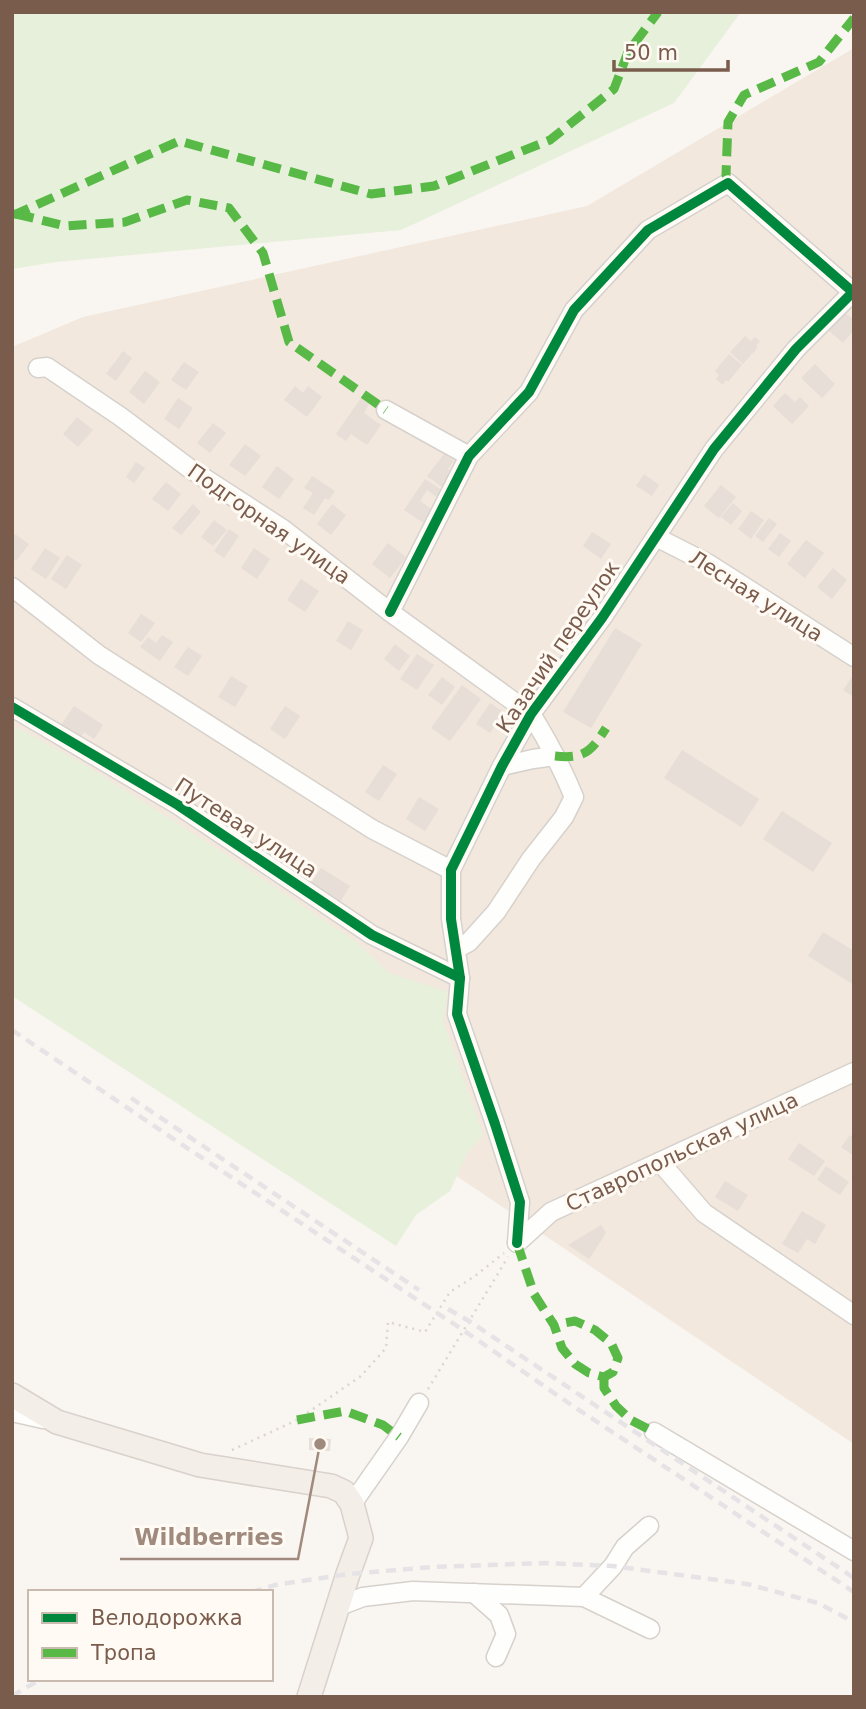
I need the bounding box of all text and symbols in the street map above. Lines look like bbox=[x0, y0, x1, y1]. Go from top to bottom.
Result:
scale bar bbox=[614, 28, 728, 72]
text: 50 m bbox=[624, 41, 678, 65]
street label: Подгорная улица bbox=[183, 459, 355, 589]
street label: Лесная улица bbox=[685, 545, 827, 647]
street label: Казачий переулок bbox=[491, 556, 625, 738]
street label: Путевая улица bbox=[170, 773, 322, 883]
street label: Ставропольская улица bbox=[562, 1088, 802, 1216]
callout: Wildberries bbox=[120, 1515, 298, 1559]
text: Wildberries bbox=[134, 1524, 284, 1550]
legend bbox=[28, 1590, 273, 1681]
text: Велодорожка bbox=[91, 1606, 243, 1630]
text: Тропа bbox=[90, 1641, 157, 1665]

